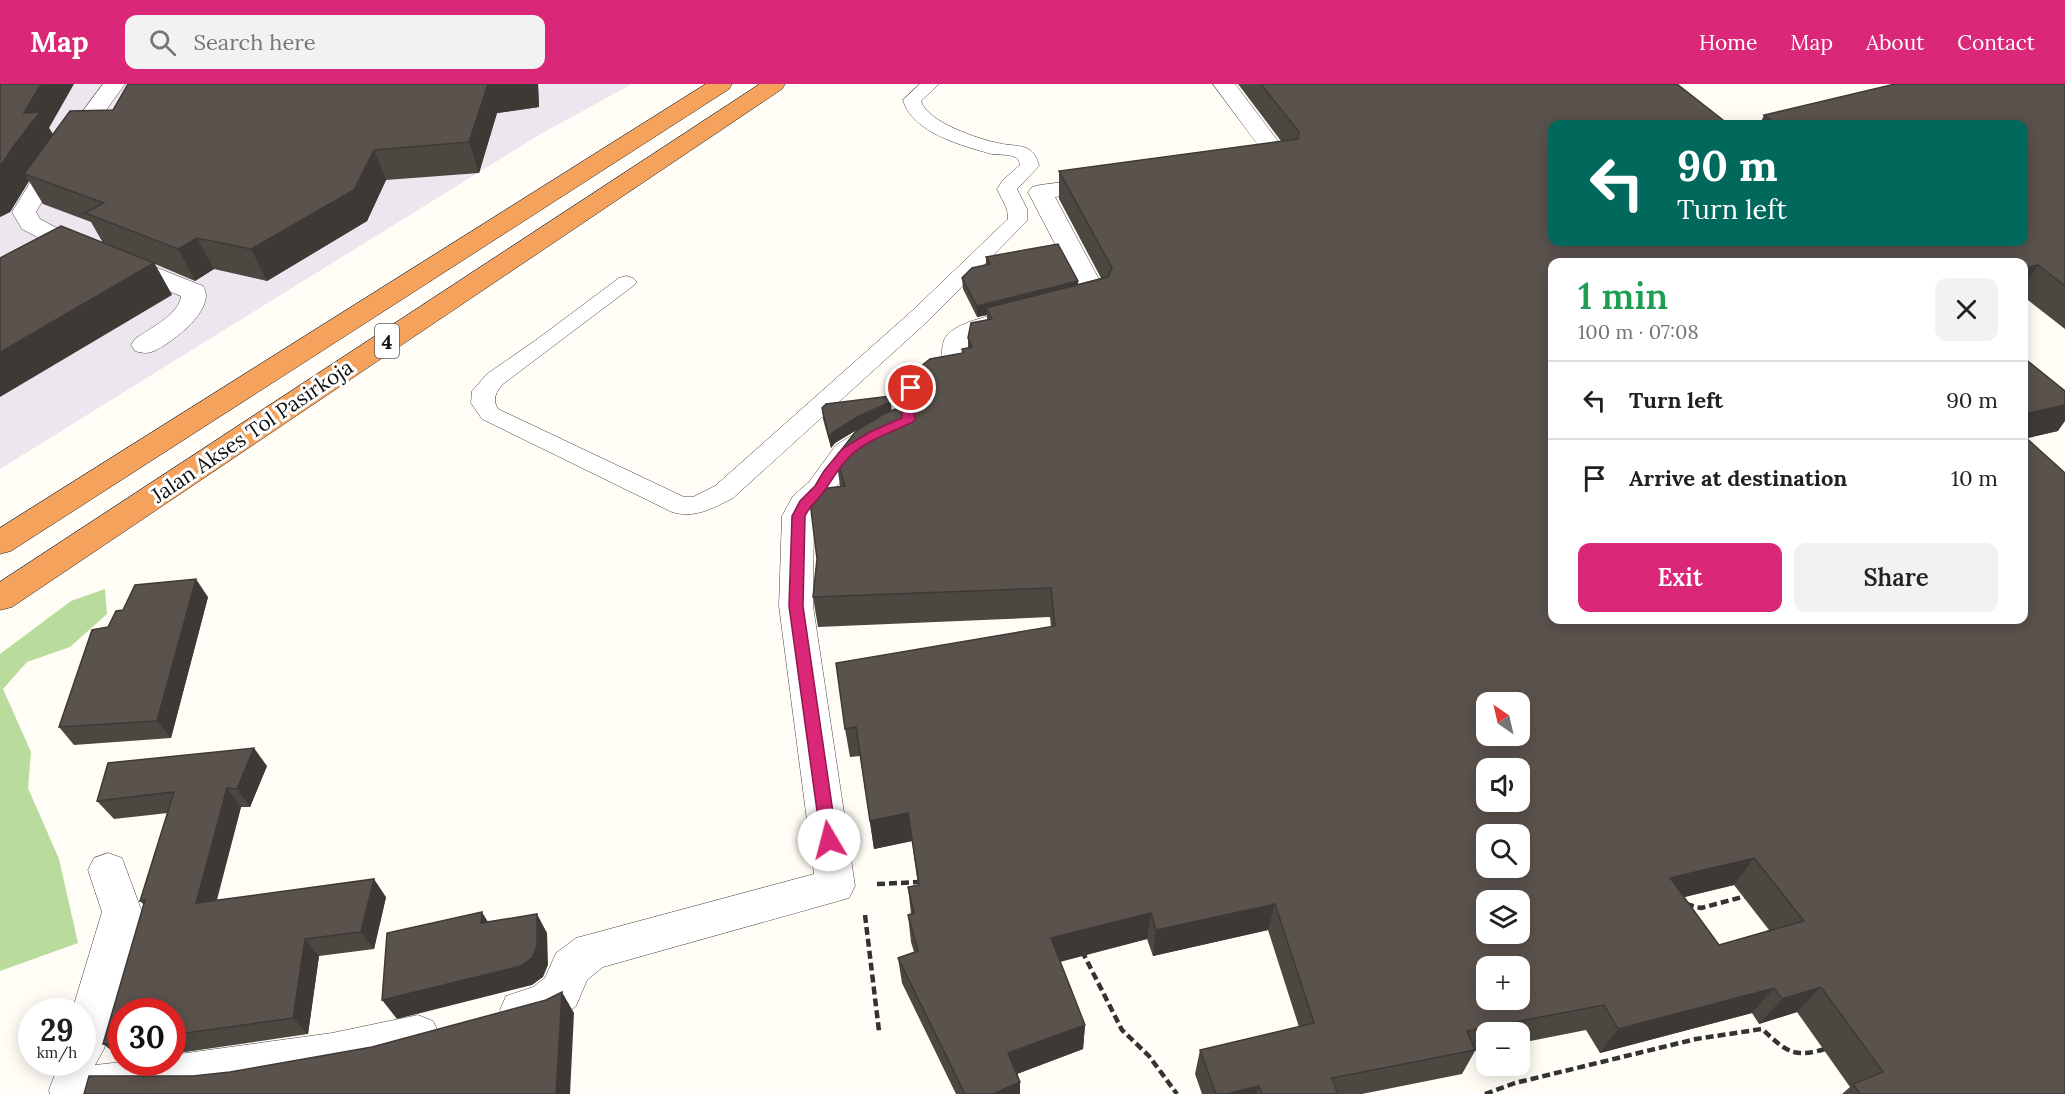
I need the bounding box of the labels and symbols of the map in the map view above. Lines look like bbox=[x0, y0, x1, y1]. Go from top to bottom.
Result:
road number: 4 bbox=[375, 324, 399, 358]
street label: Jalan Akses Tol Pasirkoja bbox=[145, 353, 358, 509]
pin bbox=[885, 362, 936, 413]
north arrow bbox=[1476, 692, 1530, 746]
position arrow bbox=[797, 808, 861, 872]
speed limit sign: 30 bbox=[108, 998, 186, 1076]

